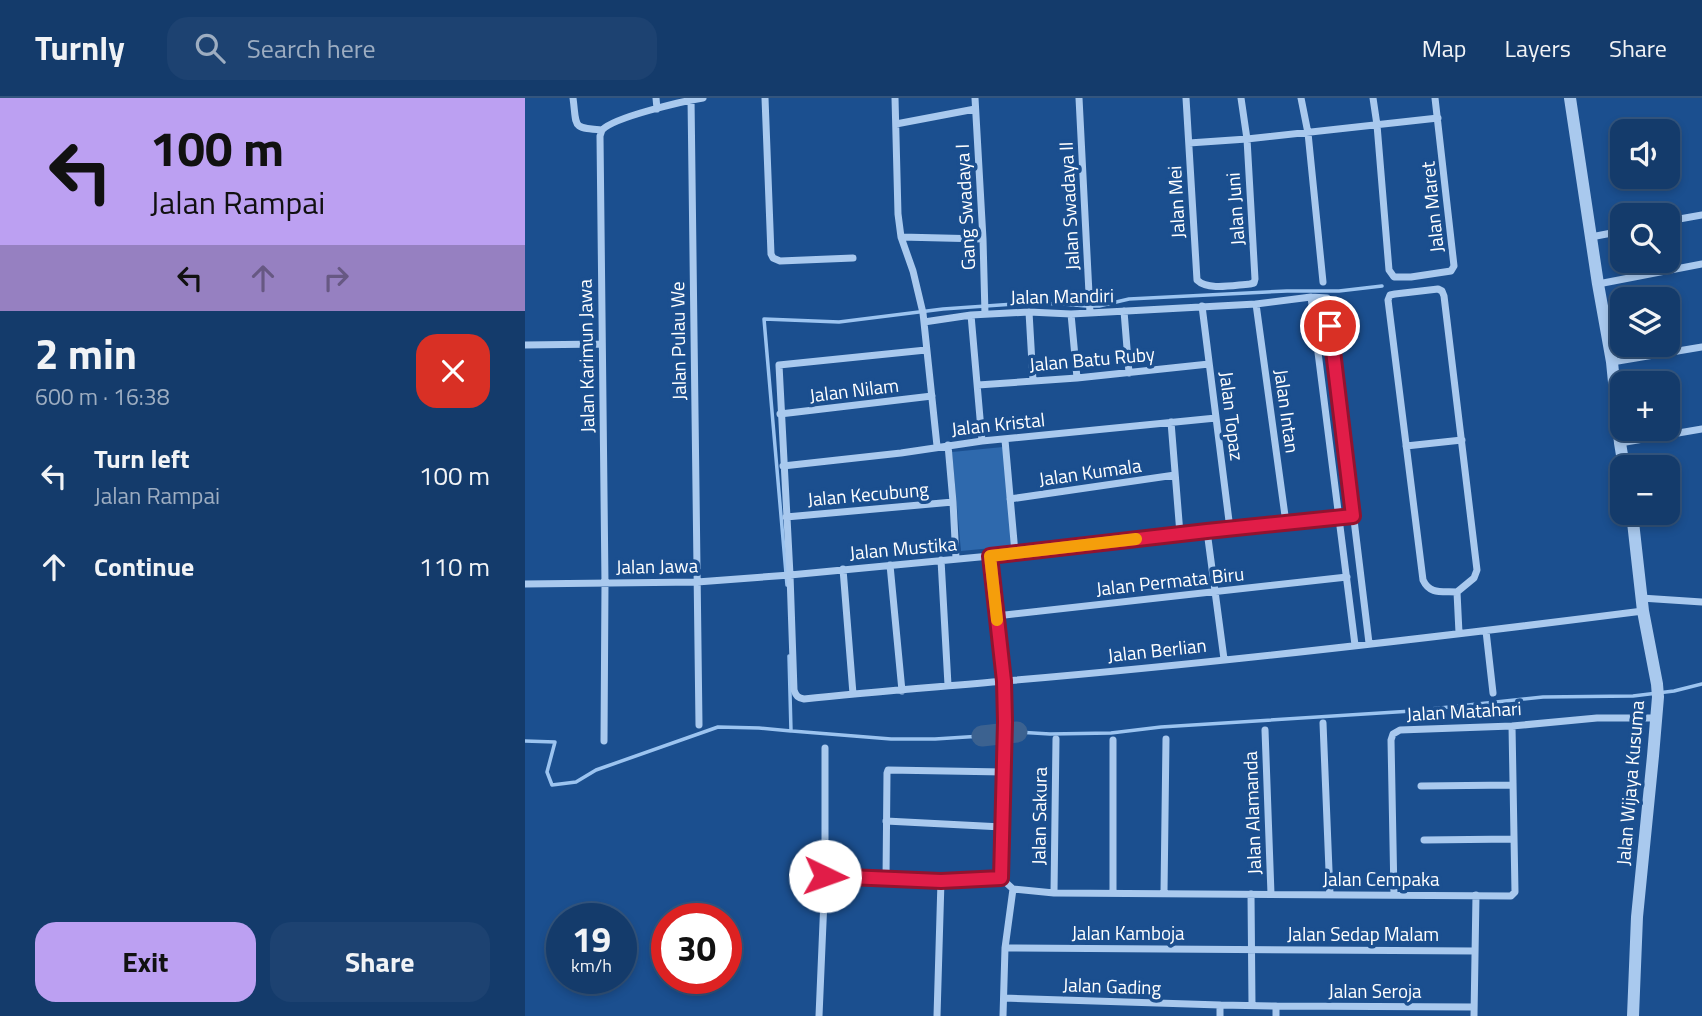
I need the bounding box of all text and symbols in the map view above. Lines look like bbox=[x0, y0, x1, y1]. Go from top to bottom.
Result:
search box bbox=[167, 17, 657, 80]
text: Turnly bbox=[35, 23, 125, 73]
icon: search bbox=[191, 29, 229, 67]
text: Search here bbox=[247, 29, 376, 68]
text: Map bbox=[1422, 30, 1467, 66]
text: Layers bbox=[1505, 30, 1571, 66]
text: Share bbox=[1609, 30, 1667, 66]
text: 100 m bbox=[150, 110, 284, 185]
map controls bbox=[1610, 119, 1680, 525]
button: sound bbox=[1610, 119, 1680, 189]
icon: left bbox=[35, 126, 126, 217]
street label: Jalan Swadaya II bbox=[1051, 141, 1086, 271]
street label: Gang Swadaya I bbox=[947, 143, 982, 271]
street label: Jalan Maret bbox=[1412, 160, 1451, 254]
street label: Jalan Mei bbox=[1159, 165, 1192, 239]
street label: Jalan Juni bbox=[1217, 171, 1252, 247]
text: Jalan Rampai bbox=[150, 178, 325, 226]
button: search bbox=[1610, 203, 1680, 273]
icon: left bbox=[171, 259, 209, 297]
icon: ahead bbox=[244, 259, 282, 297]
icon: right bbox=[317, 259, 355, 297]
street label: Jalan Karimun Jawa bbox=[570, 278, 601, 433]
street label: Jalan Mandiri bbox=[1010, 280, 1114, 311]
street label: Jalan Pulau We bbox=[662, 281, 693, 401]
button: layers bbox=[1610, 287, 1680, 357]
pin bbox=[1300, 296, 1360, 356]
icon: arrive bbox=[1311, 307, 1349, 345]
text: 2 min bbox=[35, 321, 137, 385]
button: close bbox=[416, 334, 490, 408]
street label: Jalan Batu Ruby bbox=[1028, 339, 1156, 378]
street label: Jalan Intan bbox=[1267, 367, 1308, 455]
street label: Jalan Nilam bbox=[807, 370, 900, 409]
street label: Jalan Topaz bbox=[1213, 370, 1252, 462]
button: + bbox=[1610, 371, 1680, 441]
text: 600 m · 16:38 bbox=[35, 379, 170, 414]
street label: Jalan Kristal bbox=[950, 404, 1046, 443]
text: Turn left bbox=[94, 439, 189, 478]
street label: Jalan Kumala bbox=[1037, 450, 1144, 493]
button: − bbox=[1610, 455, 1680, 525]
text: 100 m bbox=[419, 456, 490, 495]
icon: left bbox=[35, 457, 73, 495]
street label: Jalan Kecubung bbox=[806, 474, 930, 513]
text: Jalan Rampai bbox=[94, 478, 220, 513]
street label: Jalan Mustika bbox=[848, 528, 958, 567]
text: Continue bbox=[94, 547, 194, 586]
text: 110 m bbox=[419, 547, 490, 586]
icon: ahead bbox=[35, 548, 73, 586]
street label: Jalan Jawa bbox=[616, 550, 699, 581]
street label: Jalan Permata Biru bbox=[1094, 558, 1246, 603]
street label: Jalan Berlian bbox=[1106, 630, 1208, 669]
street label: Jalan Matahari bbox=[1406, 693, 1522, 728]
street label: Jalan Wijaya Kusuma bbox=[1608, 699, 1651, 867]
street label: Jalan Alamanda bbox=[1235, 750, 1268, 875]
street label: Jalan Sakura bbox=[1023, 766, 1054, 865]
position arrow bbox=[788, 839, 862, 913]
street label: Jalan Cempaka bbox=[1322, 864, 1440, 893]
speed limit sign: 30 bbox=[651, 903, 742, 994]
text: 19 bbox=[572, 912, 611, 966]
street label: Jalan Kamboja bbox=[1071, 918, 1185, 947]
street label: Jalan Sedap Malam bbox=[1287, 919, 1439, 948]
button: Exit bbox=[35, 922, 256, 1002]
button: Share bbox=[270, 922, 490, 1002]
text: km/h bbox=[571, 952, 612, 979]
street label: Jalan Gading bbox=[1062, 969, 1162, 1002]
street label: Jalan Seroja bbox=[1328, 976, 1422, 1005]

